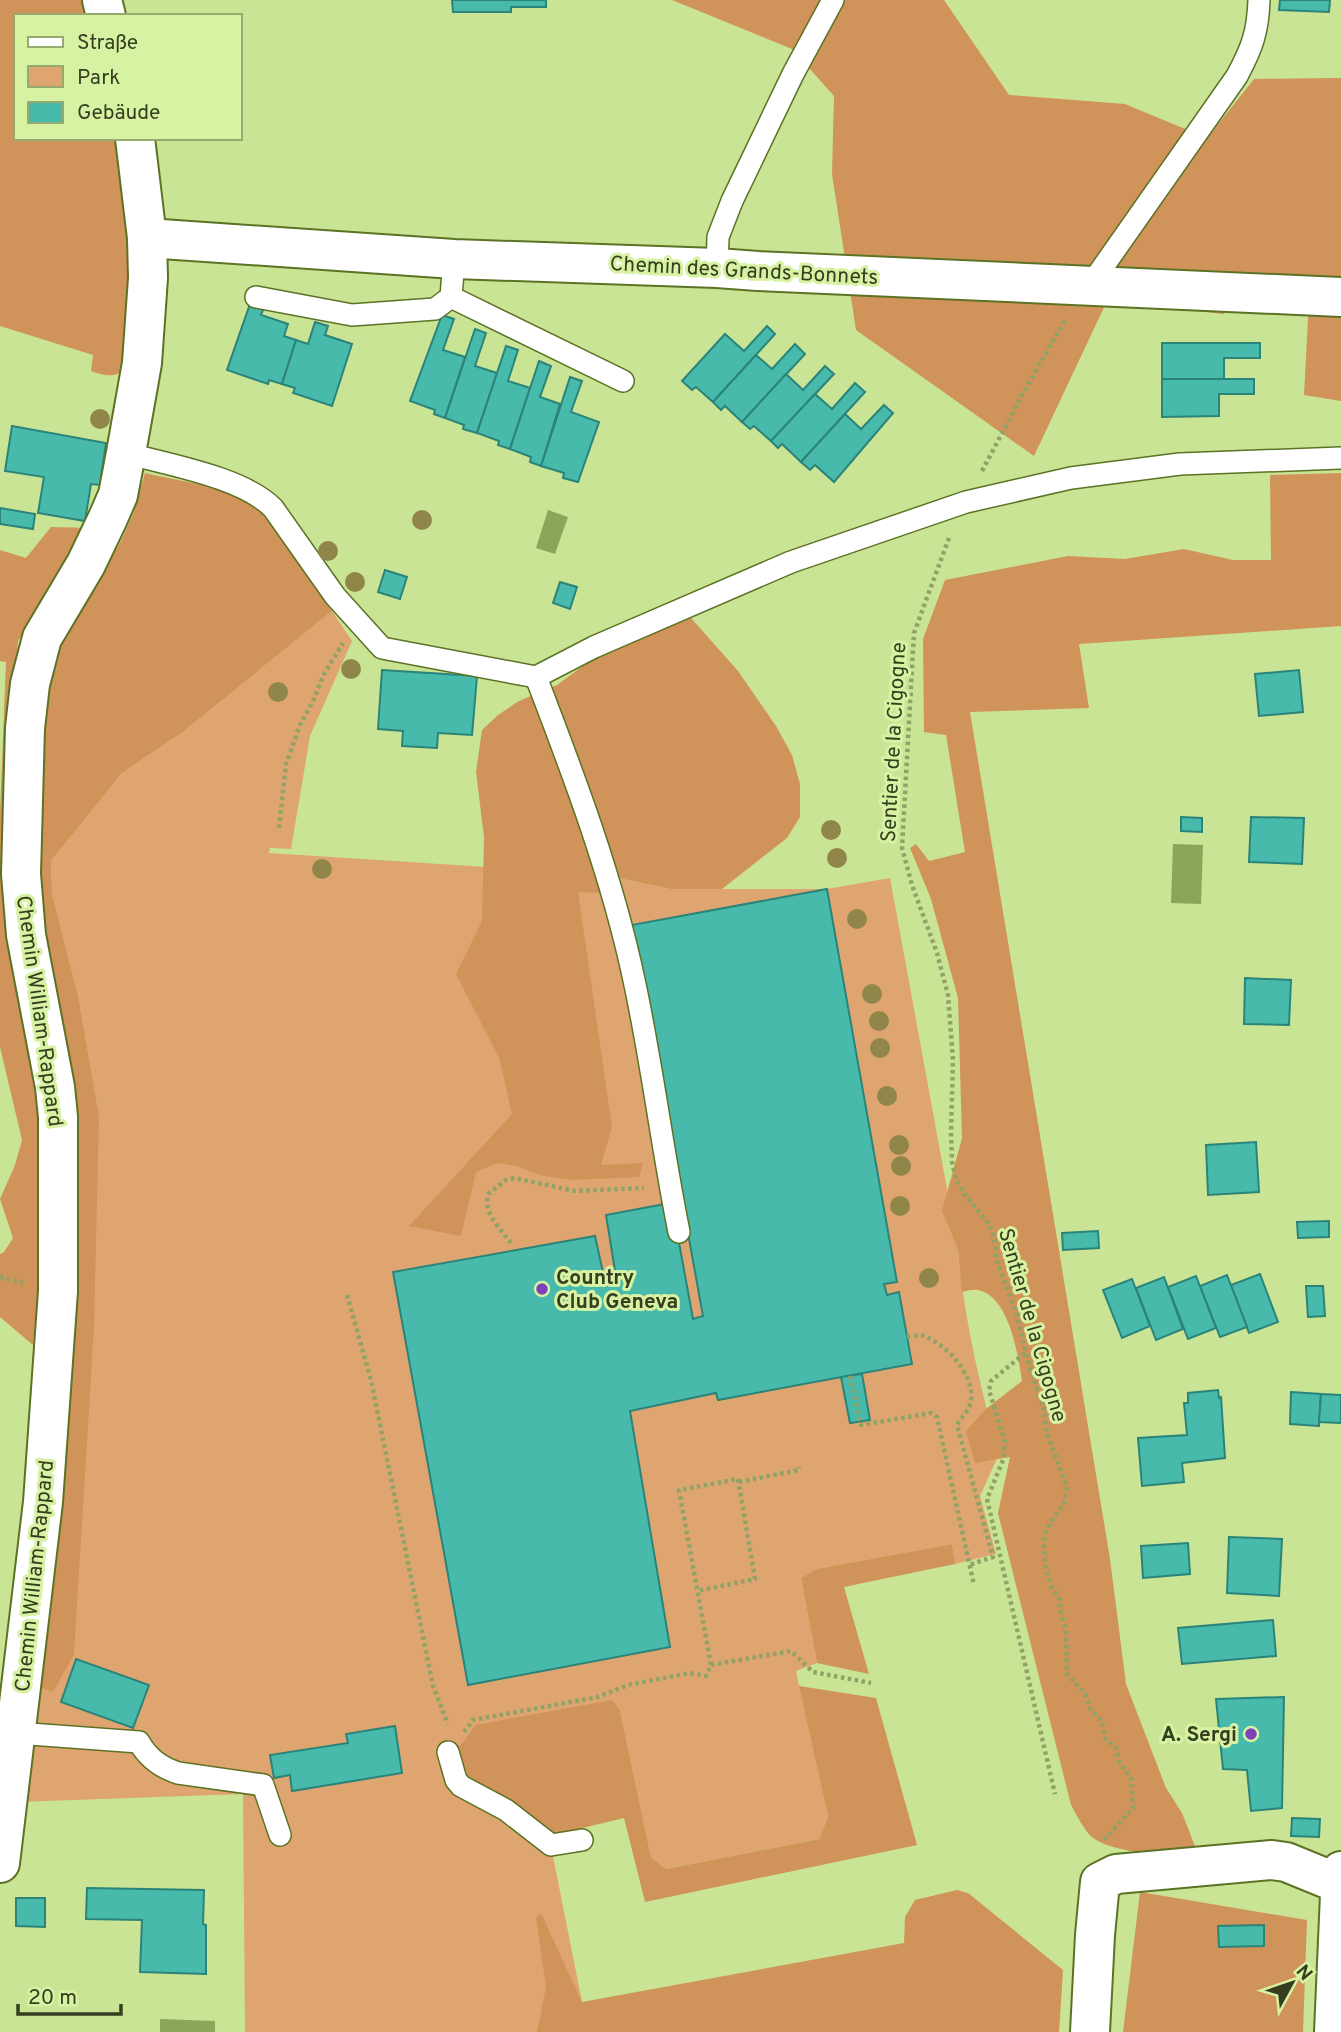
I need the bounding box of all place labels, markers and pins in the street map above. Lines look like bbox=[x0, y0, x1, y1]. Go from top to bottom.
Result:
place label: Country Club Geneva bbox=[556, 1265, 678, 1316]
marker: Country Club Geneva bbox=[534, 1281, 550, 1297]
place label: A. Sergi bbox=[1161, 1722, 1237, 1749]
marker: A. Sergi bbox=[1243, 1726, 1259, 1742]

